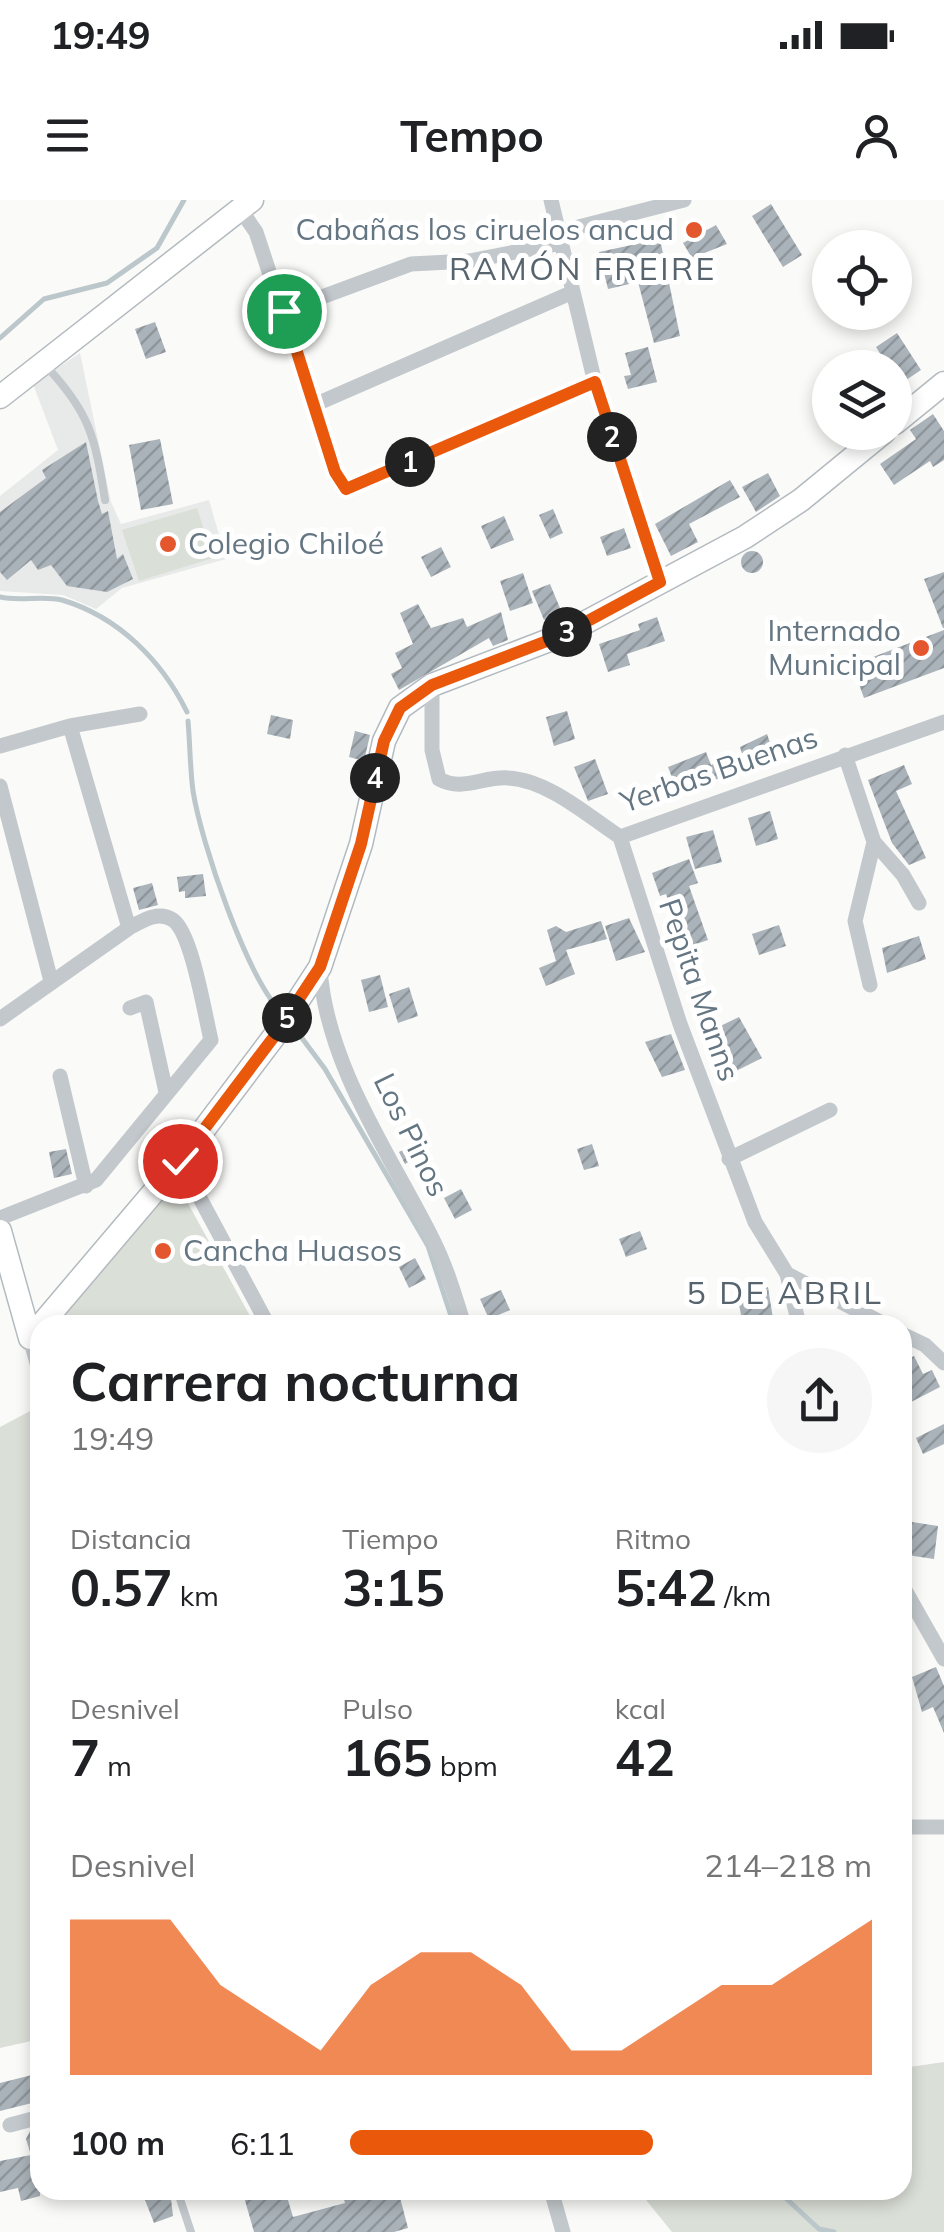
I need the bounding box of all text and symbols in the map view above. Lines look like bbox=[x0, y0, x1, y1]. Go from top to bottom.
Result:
text: 19:49 bbox=[50, 11, 151, 59]
text: Tempo bbox=[400, 107, 544, 163]
icon: menu bbox=[40, 108, 95, 163]
icon: person bbox=[849, 108, 904, 163]
place label: Cabañas los ciruelos ancud bbox=[295, 210, 674, 248]
marker: Cabañas los ciruelos ancud bbox=[683, 219, 705, 241]
map controls bbox=[812, 230, 912, 450]
button: locate bbox=[812, 230, 912, 330]
district label: RAMÓN FREIRE bbox=[449, 248, 717, 288]
pin bbox=[242, 269, 327, 354]
icon: arrive bbox=[257, 284, 312, 339]
button: layers bbox=[812, 350, 912, 450]
pin: 2 bbox=[587, 412, 637, 462]
text: 2 bbox=[604, 419, 620, 454]
pin: 1 bbox=[385, 437, 435, 487]
text: 1 bbox=[402, 444, 418, 479]
place label: Colegio Chiloé bbox=[188, 524, 384, 562]
marker: Colegio Chiloé bbox=[157, 533, 179, 555]
pin: 3 bbox=[542, 607, 592, 657]
place label: Internado Municipal bbox=[767, 611, 901, 683]
text: 3 bbox=[559, 614, 575, 649]
marker: Internado Municipal bbox=[910, 637, 932, 659]
street label: Yerbas Buenas bbox=[614, 718, 822, 821]
pin: 4 bbox=[350, 753, 400, 803]
text: 4 bbox=[367, 760, 383, 795]
street label: Pepita Manns bbox=[651, 893, 749, 1086]
pin: 5 bbox=[262, 993, 312, 1043]
text: 5 bbox=[279, 1000, 295, 1035]
street label: Los Pinos bbox=[366, 1067, 458, 1202]
pin bbox=[138, 1119, 223, 1204]
icon: check bbox=[153, 1134, 208, 1189]
place label: Cancha Huasos bbox=[183, 1231, 402, 1269]
marker: Cancha Huasos bbox=[152, 1240, 174, 1262]
district label: 5 DE ABRIL bbox=[687, 1272, 883, 1312]
text: Carrera nocturna bbox=[70, 1346, 520, 1415]
button: share bbox=[767, 1348, 872, 1453]
text: 19:49 bbox=[70, 1418, 154, 1458]
text: Distancia bbox=[70, 1521, 192, 1556]
text: Tiempo bbox=[342, 1521, 439, 1556]
text: Ritmo bbox=[615, 1521, 691, 1556]
text: 0.57 bbox=[70, 1556, 172, 1619]
text: 3:15 bbox=[342, 1556, 445, 1619]
text: 5:42 bbox=[615, 1556, 717, 1619]
text: km bbox=[172, 1578, 219, 1613]
text: /km bbox=[717, 1578, 771, 1613]
text: Desnivel bbox=[70, 1691, 180, 1726]
text: Pulso bbox=[342, 1691, 413, 1726]
text: kcal bbox=[615, 1691, 666, 1726]
text: 7 bbox=[70, 1726, 100, 1789]
text: 165 bbox=[342, 1726, 432, 1789]
text: 42 bbox=[615, 1726, 675, 1789]
text: m bbox=[100, 1748, 132, 1783]
text: bpm bbox=[432, 1748, 498, 1783]
text: Desnivel bbox=[70, 1845, 195, 1885]
text: 214–218 m bbox=[704, 1845, 872, 1885]
text: 100 m bbox=[70, 2123, 165, 2163]
text: 6:11 bbox=[230, 2123, 295, 2163]

